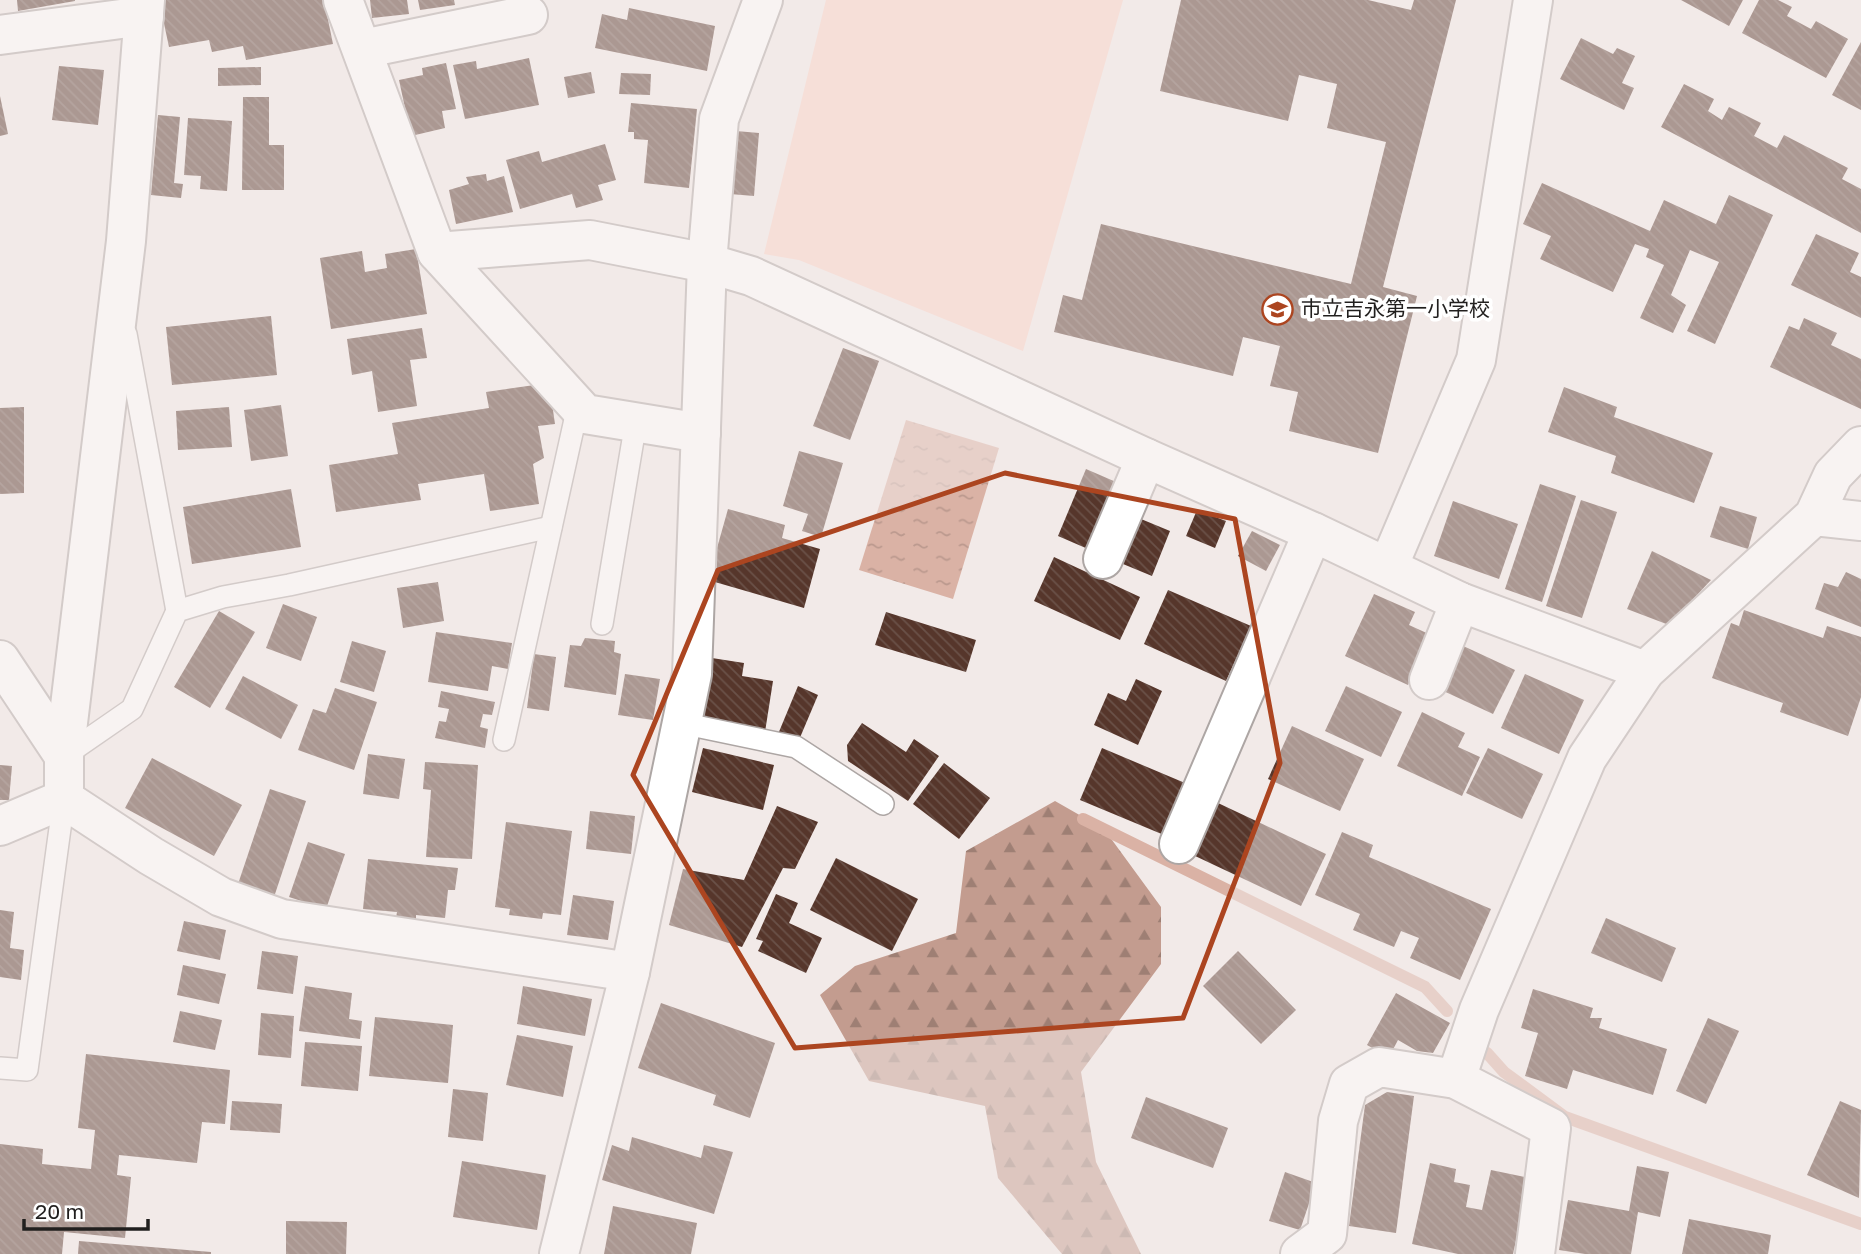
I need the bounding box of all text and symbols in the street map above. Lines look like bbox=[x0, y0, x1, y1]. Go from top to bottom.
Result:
school or university icon: 市立吉永第一小学校 bbox=[1261, 292, 1295, 326]
place label: 市立吉永第一小学校 bbox=[1301, 295, 1490, 321]
scale bar bbox=[24, 1188, 149, 1232]
text: 20 m bbox=[35, 1198, 84, 1224]

